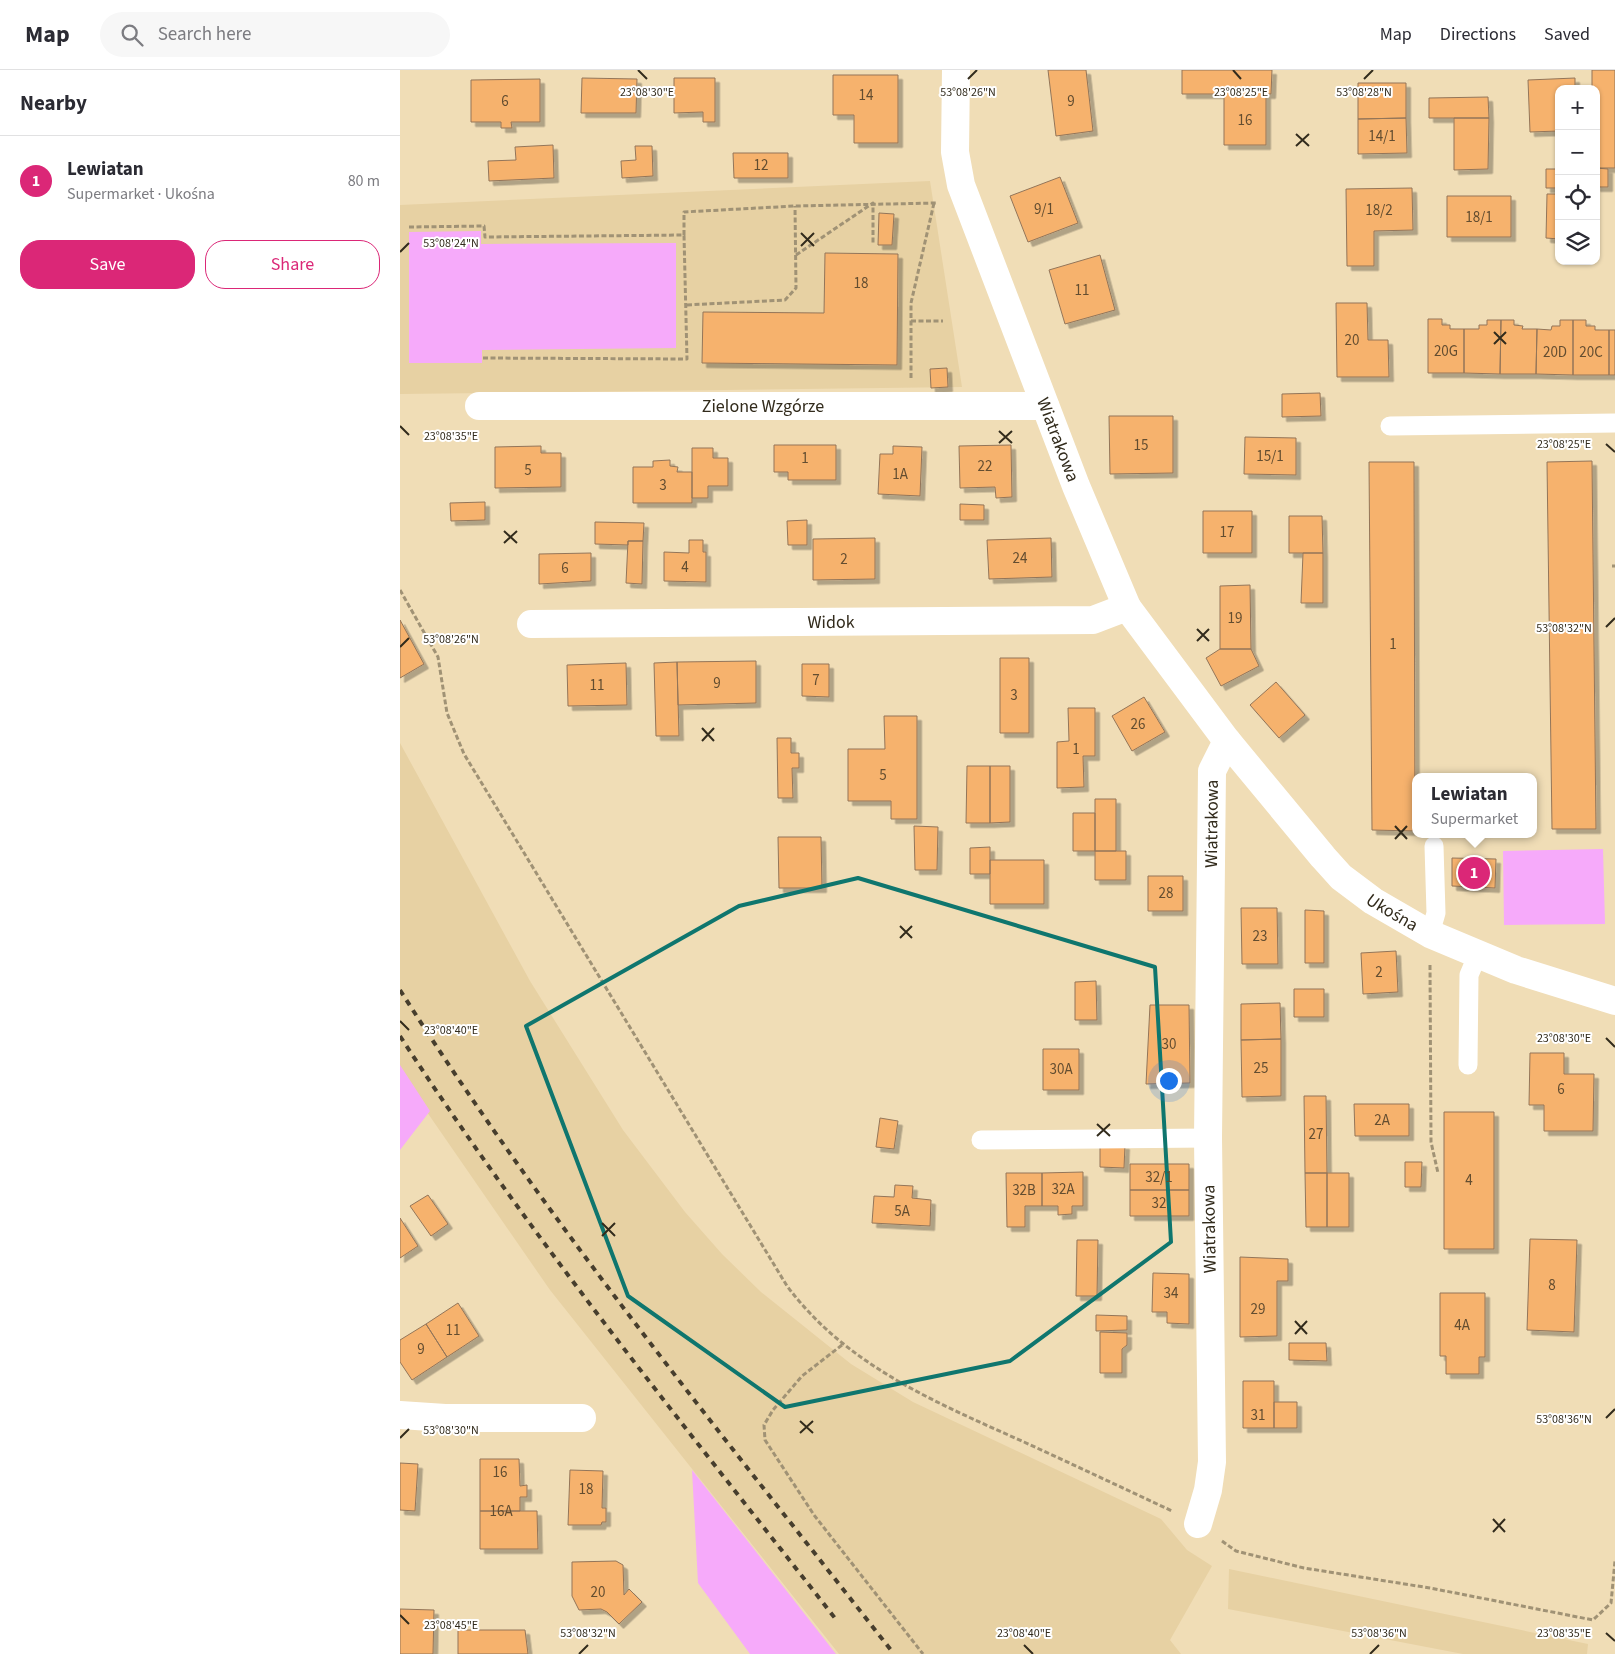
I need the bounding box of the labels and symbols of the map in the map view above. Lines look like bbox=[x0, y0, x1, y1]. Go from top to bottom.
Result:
text: 23°08'30"E bbox=[620, 84, 674, 101]
text: 53°08'26"N bbox=[940, 84, 996, 101]
text: 23°08'25"E bbox=[1214, 84, 1268, 101]
text: 53°08'28"N bbox=[1336, 84, 1392, 101]
house number: 14 bbox=[859, 85, 874, 106]
house number: 6 bbox=[501, 91, 509, 112]
house number: 9 bbox=[1067, 91, 1075, 112]
house number: 16 bbox=[1238, 110, 1252, 131]
house number: 14/1 bbox=[1368, 126, 1396, 147]
house number: 12 bbox=[754, 155, 768, 176]
house number: 9/1 bbox=[1034, 199, 1054, 220]
house number: 18/2 bbox=[1365, 200, 1393, 221]
house number: 18/1 bbox=[1465, 207, 1493, 228]
text: 53°08'24"N bbox=[423, 235, 479, 252]
house number: 18 bbox=[854, 273, 868, 294]
house number: 11 bbox=[1075, 280, 1089, 301]
house number: 20 bbox=[1345, 330, 1359, 351]
house number: 20G bbox=[1434, 341, 1458, 362]
house number: 20D bbox=[1543, 342, 1567, 363]
house number: 20C bbox=[1579, 342, 1603, 363]
street label: Zielone Wzgórze bbox=[702, 394, 824, 419]
street label: Wiatrakowa bbox=[1030, 394, 1085, 486]
text: 23°08'35"E bbox=[424, 428, 478, 445]
house number: 15 bbox=[1134, 435, 1148, 456]
text: 23°08'25"E bbox=[1537, 436, 1591, 453]
house number: 15/1 bbox=[1256, 446, 1284, 467]
house number: 1 bbox=[801, 448, 809, 469]
house number: 22 bbox=[978, 456, 992, 477]
house number: 5 bbox=[524, 460, 532, 481]
house number: 1A bbox=[892, 464, 909, 485]
house number: 3 bbox=[659, 475, 667, 496]
house number: 17 bbox=[1220, 522, 1234, 543]
house number: 24 bbox=[1013, 548, 1028, 569]
house number: 2 bbox=[840, 549, 848, 570]
house number: 4 bbox=[681, 557, 689, 578]
house number: 6 bbox=[561, 558, 569, 579]
house number: 19 bbox=[1228, 608, 1242, 629]
street label: Widok bbox=[807, 610, 855, 635]
text: 53°08'32"N bbox=[1536, 620, 1592, 637]
text: 53°08'26"N bbox=[423, 631, 479, 648]
house number: 1 bbox=[1389, 634, 1397, 655]
house number: 7 bbox=[812, 670, 820, 691]
house number: 9 bbox=[713, 673, 721, 694]
house number: 11 bbox=[590, 675, 604, 696]
house number: 3 bbox=[1010, 685, 1018, 706]
house number: 26 bbox=[1131, 714, 1145, 735]
house number: 1 bbox=[1072, 739, 1080, 760]
house number: 5 bbox=[879, 765, 887, 786]
street label: Wiatrakowa bbox=[1199, 779, 1225, 868]
pin: 1 bbox=[1458, 854, 1490, 892]
house number: 28 bbox=[1159, 883, 1173, 904]
street label: Ukośna bbox=[1360, 888, 1423, 938]
house number: 23 bbox=[1253, 926, 1267, 947]
house number: 2 bbox=[1375, 962, 1383, 983]
text: 23°08'40"E bbox=[424, 1022, 478, 1039]
text: 23°08'30"E bbox=[1537, 1030, 1591, 1047]
house number: 30 bbox=[1162, 1034, 1176, 1055]
house number: 25 bbox=[1254, 1058, 1268, 1079]
house number: 30A bbox=[1049, 1059, 1073, 1080]
your location bbox=[1156, 1068, 1182, 1094]
house number: 6 bbox=[1557, 1079, 1565, 1100]
house number: 2A bbox=[1374, 1110, 1391, 1131]
house number: 27 bbox=[1309, 1124, 1323, 1145]
house number: 32/1 bbox=[1145, 1167, 1173, 1188]
house number: 4 bbox=[1465, 1170, 1473, 1191]
house number: 32A bbox=[1051, 1179, 1075, 1200]
house number: 32B bbox=[1012, 1180, 1036, 1201]
street label: Wiatrakowa bbox=[1196, 1185, 1223, 1273]
house number: 32 bbox=[1152, 1193, 1166, 1214]
house number: 5A bbox=[894, 1201, 911, 1222]
house number: 8 bbox=[1548, 1275, 1556, 1296]
house number: 34 bbox=[1164, 1283, 1179, 1304]
house number: 29 bbox=[1251, 1299, 1265, 1320]
house number: 4A bbox=[1454, 1315, 1471, 1336]
house number: 11 bbox=[446, 1320, 460, 1341]
house number: 9 bbox=[417, 1339, 425, 1360]
house number: 31 bbox=[1251, 1405, 1265, 1426]
text: 53°08'36"N bbox=[1536, 1411, 1592, 1428]
text: 53°08'30"N bbox=[423, 1422, 479, 1439]
house number: 16 bbox=[493, 1462, 507, 1483]
house number: 18 bbox=[579, 1479, 593, 1500]
house number: 16A bbox=[489, 1501, 513, 1522]
house number: 20 bbox=[591, 1582, 605, 1603]
text: 23°08'45"E bbox=[424, 1617, 478, 1634]
text: 53°08'32"N bbox=[560, 1625, 616, 1642]
text: 23°08'40"E bbox=[997, 1625, 1051, 1642]
text: 53°08'36"N bbox=[1351, 1625, 1407, 1642]
text: 23°08'35"E bbox=[1537, 1625, 1591, 1642]

